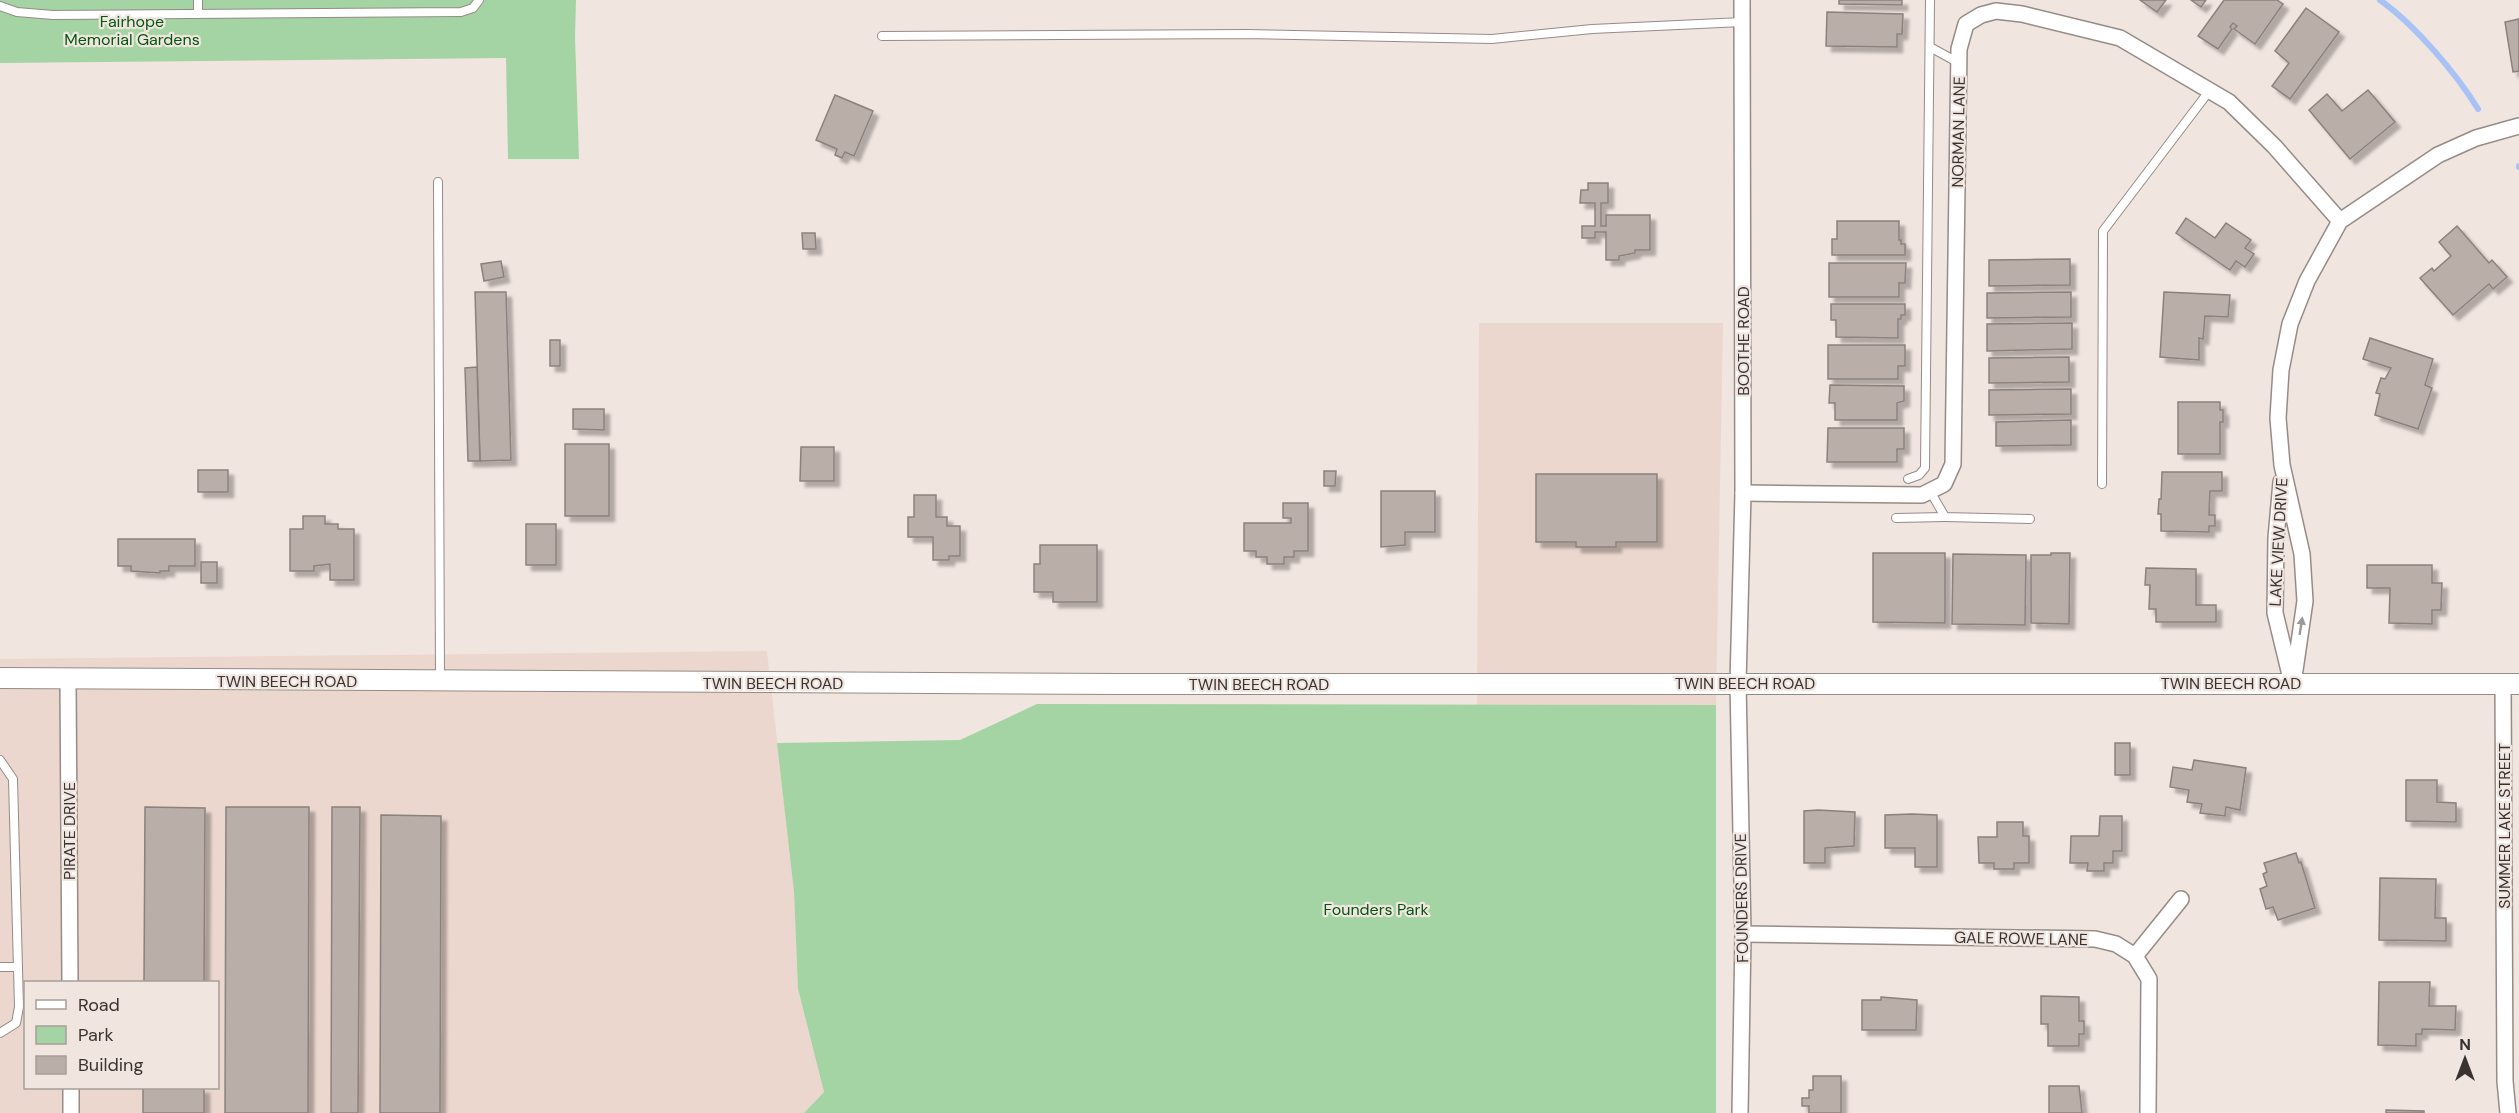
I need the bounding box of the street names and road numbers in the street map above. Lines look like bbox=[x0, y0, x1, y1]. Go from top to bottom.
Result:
street label: NORMAN LANE bbox=[1947, 76, 1970, 188]
street label: BOOTHE ROAD bbox=[1733, 286, 1754, 396]
street label: LAKE VIEW DRIVE bbox=[2265, 477, 2292, 607]
street label: TWIN BEECH ROAD bbox=[217, 671, 357, 692]
street label: TWIN BEECH ROAD bbox=[703, 673, 843, 694]
street label: TWIN BEECH ROAD bbox=[1675, 673, 1815, 694]
street label: TWIN BEECH ROAD bbox=[2161, 673, 2301, 694]
street label: TWIN BEECH ROAD bbox=[1189, 674, 1329, 695]
street label: SUMMER LAKE STREET bbox=[2494, 743, 2515, 909]
street label: PIRATE DRIVE bbox=[59, 782, 80, 880]
street label: FOUNDERS DRIVE bbox=[1730, 833, 1753, 963]
street label: GALE ROWE LANE bbox=[1954, 927, 2088, 950]

